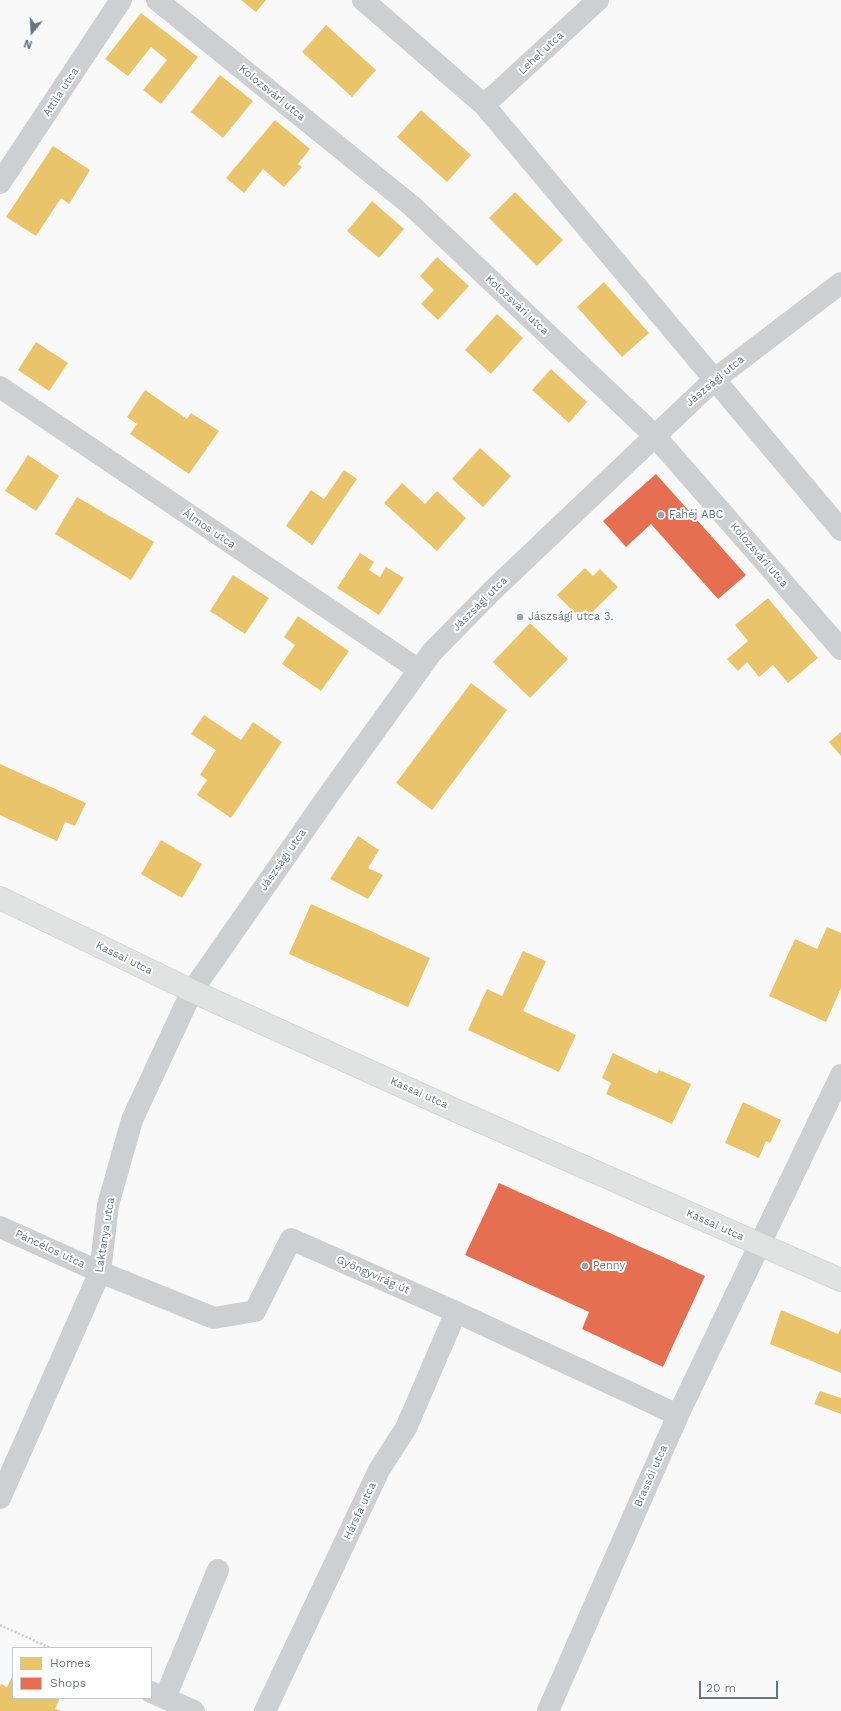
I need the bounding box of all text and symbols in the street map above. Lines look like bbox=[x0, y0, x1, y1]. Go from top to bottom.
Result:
north arrow bbox=[12, 12, 52, 52]
street label: Lehel utca bbox=[516, 29, 566, 77]
text: N bbox=[22, 36, 34, 51]
street label: Kolozsvári utca bbox=[236, 62, 308, 124]
street label: Attila utca bbox=[40, 65, 82, 119]
street label: Kolozsvári utca bbox=[483, 272, 551, 338]
street label: Jászsági utca bbox=[683, 353, 747, 409]
street label: Álmos utca bbox=[180, 506, 238, 552]
place label: Fahéj ABC bbox=[669, 508, 723, 522]
marker: Fahéj ABC bbox=[656, 510, 666, 520]
street label: Kolozsvári utca bbox=[727, 520, 791, 590]
street label: Jászsági utca bbox=[450, 574, 510, 634]
place label: Jászsági utca 3. bbox=[528, 610, 613, 624]
marker: Jászsági utca 3. bbox=[515, 612, 525, 622]
street label: Jászsági utca bbox=[257, 827, 309, 893]
street label: Kassai utca bbox=[93, 939, 155, 977]
street label: Kassai utca bbox=[388, 1074, 450, 1112]
street label: Laktanya utca bbox=[93, 1197, 117, 1273]
street label: Kassai utca bbox=[684, 1206, 746, 1244]
street label: Páncélos utca bbox=[13, 1227, 87, 1271]
street label: Gyöngyvirág út bbox=[334, 1253, 412, 1297]
place label: Penny bbox=[593, 1259, 625, 1273]
marker: Penny bbox=[580, 1261, 590, 1271]
street label: Brassói utca bbox=[631, 1443, 671, 1509]
street label: Hársfa utca bbox=[341, 1480, 379, 1542]
legend bbox=[12, 1647, 152, 1699]
text: Homes bbox=[50, 1656, 91, 1670]
scale bar bbox=[701, 1673, 780, 1699]
text: Shops bbox=[50, 1676, 86, 1690]
text: 20 m bbox=[706, 1681, 736, 1695]

